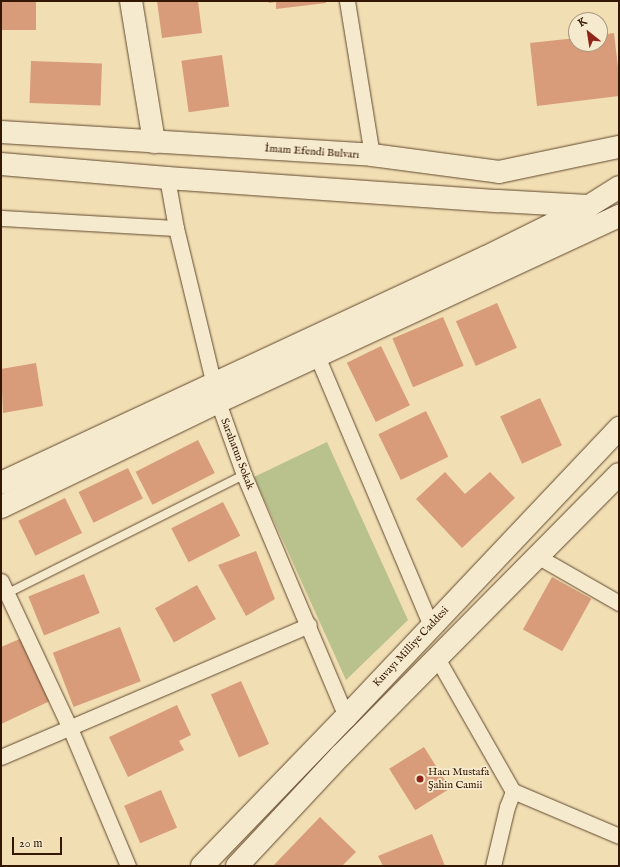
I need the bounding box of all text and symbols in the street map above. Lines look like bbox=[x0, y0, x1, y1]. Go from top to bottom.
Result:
north arrow bbox=[568, 12, 608, 52]
text: K bbox=[576, 14, 589, 31]
street label: İmam Efendi Bulvarı bbox=[264, 142, 360, 162]
street label: Sarahatun Sokak bbox=[217, 416, 257, 492]
street label: Kuvayı Milliye Caddesi bbox=[370, 604, 452, 690]
place label: Hacı Mustafa Şahin Camii bbox=[428, 766, 489, 792]
marker: Hacı Mustafa Şahin Camii bbox=[415, 774, 425, 784]
scale bar bbox=[14, 829, 64, 855]
text: 20 m bbox=[19, 836, 42, 851]

